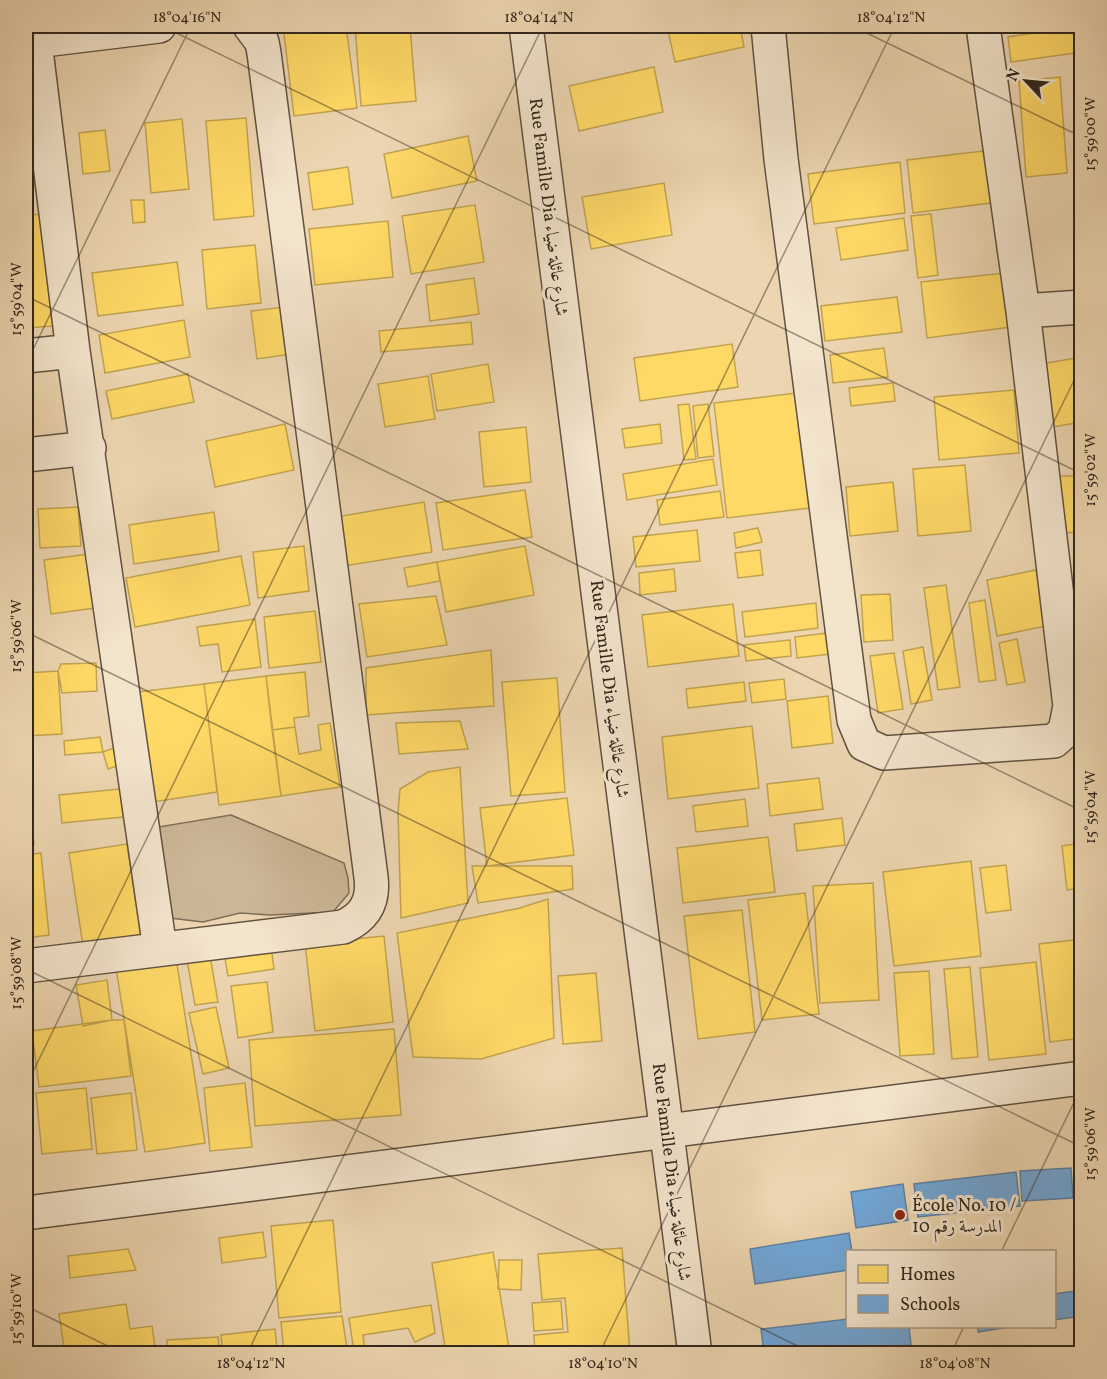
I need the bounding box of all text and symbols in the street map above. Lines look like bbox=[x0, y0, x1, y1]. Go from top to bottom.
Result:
text: 18°04'16"N bbox=[153, 8, 221, 29]
text: 18°04'14"N bbox=[504, 8, 574, 29]
text: 18°04'12"N bbox=[857, 8, 925, 29]
north arrow bbox=[996, 51, 1056, 111]
text: N bbox=[1002, 65, 1027, 85]
street label: Rue Famille Dia شارع عائلة ضياء bbox=[521, 97, 573, 318]
text: 15°59'00"W bbox=[1081, 97, 1102, 171]
text: 15°59'04"W bbox=[7, 262, 28, 336]
text: 15°59'02"W bbox=[1081, 433, 1102, 507]
street label: Rue Famille Dia شارع عائلة ضياء bbox=[582, 579, 634, 800]
text: 15°59'06"W bbox=[7, 599, 28, 673]
text: 15°59'04"W bbox=[1081, 770, 1102, 844]
text: 15°59'08"W bbox=[7, 936, 28, 1010]
street label: Rue Famille Dia شارع عائلة ضياء bbox=[644, 1062, 696, 1283]
text: 15°59'06"W bbox=[1081, 1107, 1102, 1181]
place label: École No. 10 / المدرسة رقم 10 bbox=[912, 1194, 1017, 1243]
marker: École No. 10 / المدرسة رقم 10 bbox=[893, 1208, 907, 1222]
legend bbox=[846, 1250, 1056, 1328]
text: Homes bbox=[900, 1263, 955, 1288]
text: 15°59'10"W bbox=[7, 1273, 28, 1345]
text: Schools bbox=[900, 1293, 960, 1318]
text: 18°04'12"N bbox=[217, 1354, 285, 1375]
text: 18°04'10"N bbox=[568, 1354, 638, 1375]
text: 18°04'08"N bbox=[919, 1354, 991, 1375]

